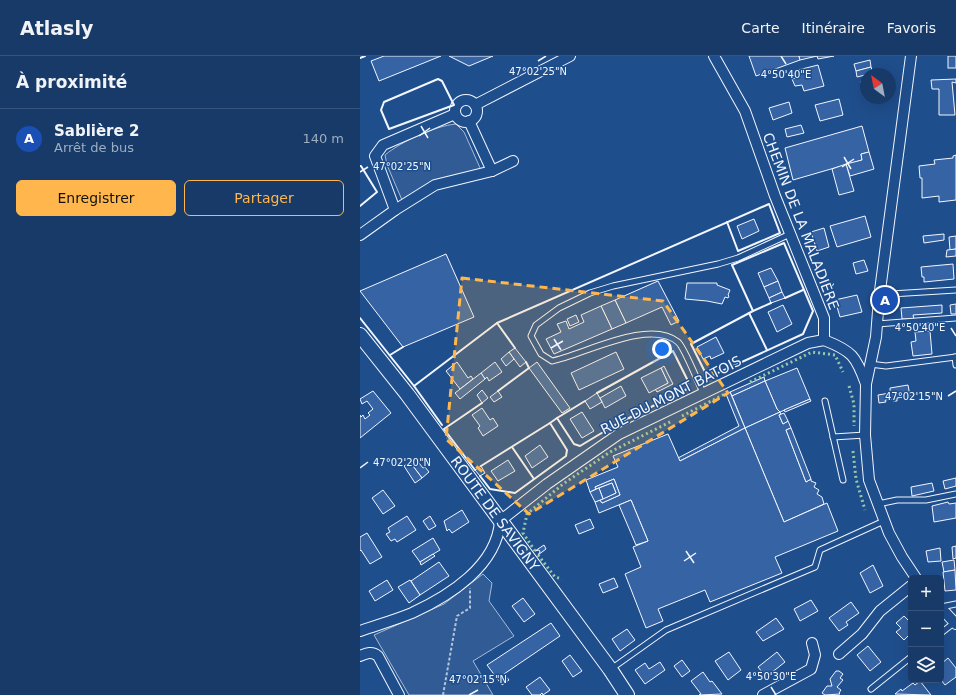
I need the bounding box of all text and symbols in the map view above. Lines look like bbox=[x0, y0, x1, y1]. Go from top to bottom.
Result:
text: Atlasly bbox=[20, 17, 93, 39]
text: Carte bbox=[741, 20, 780, 36]
text: Itinéraire bbox=[802, 20, 865, 36]
text: Favoris bbox=[887, 20, 936, 36]
text: 47°02'25"N bbox=[509, 66, 567, 77]
north arrow bbox=[860, 68, 896, 104]
text: 4°50'40"E bbox=[761, 69, 811, 80]
text: À proximité bbox=[16, 72, 127, 92]
text: Sablière 2 bbox=[54, 122, 139, 140]
street label: CHEMIN DE LA MALADIÈRE bbox=[760, 130, 842, 312]
text: A bbox=[24, 131, 34, 146]
text: 140 m bbox=[302, 131, 344, 146]
text: Arrêt de bus bbox=[54, 140, 134, 155]
text: 47°02'25"N bbox=[373, 161, 431, 172]
button: Enregistrer bbox=[16, 180, 176, 216]
button: Partager bbox=[184, 180, 344, 216]
pin: A bbox=[872, 285, 898, 315]
text: 4°50'40"E bbox=[895, 322, 945, 333]
your location bbox=[652, 339, 672, 359]
street label: RUE DU MONT BATOIS bbox=[598, 352, 744, 438]
text: 47°02'15"N bbox=[885, 391, 943, 402]
street label: ROUTE DE SAVIGNY bbox=[448, 453, 543, 574]
text: 47°02'20"N bbox=[373, 457, 431, 468]
map controls bbox=[908, 575, 944, 683]
button: + bbox=[908, 575, 944, 611]
button: − bbox=[908, 611, 944, 647]
button: layers bbox=[908, 647, 944, 683]
text: 4°50'30"E bbox=[746, 671, 796, 682]
text: 47°02'15"N bbox=[449, 674, 507, 685]

